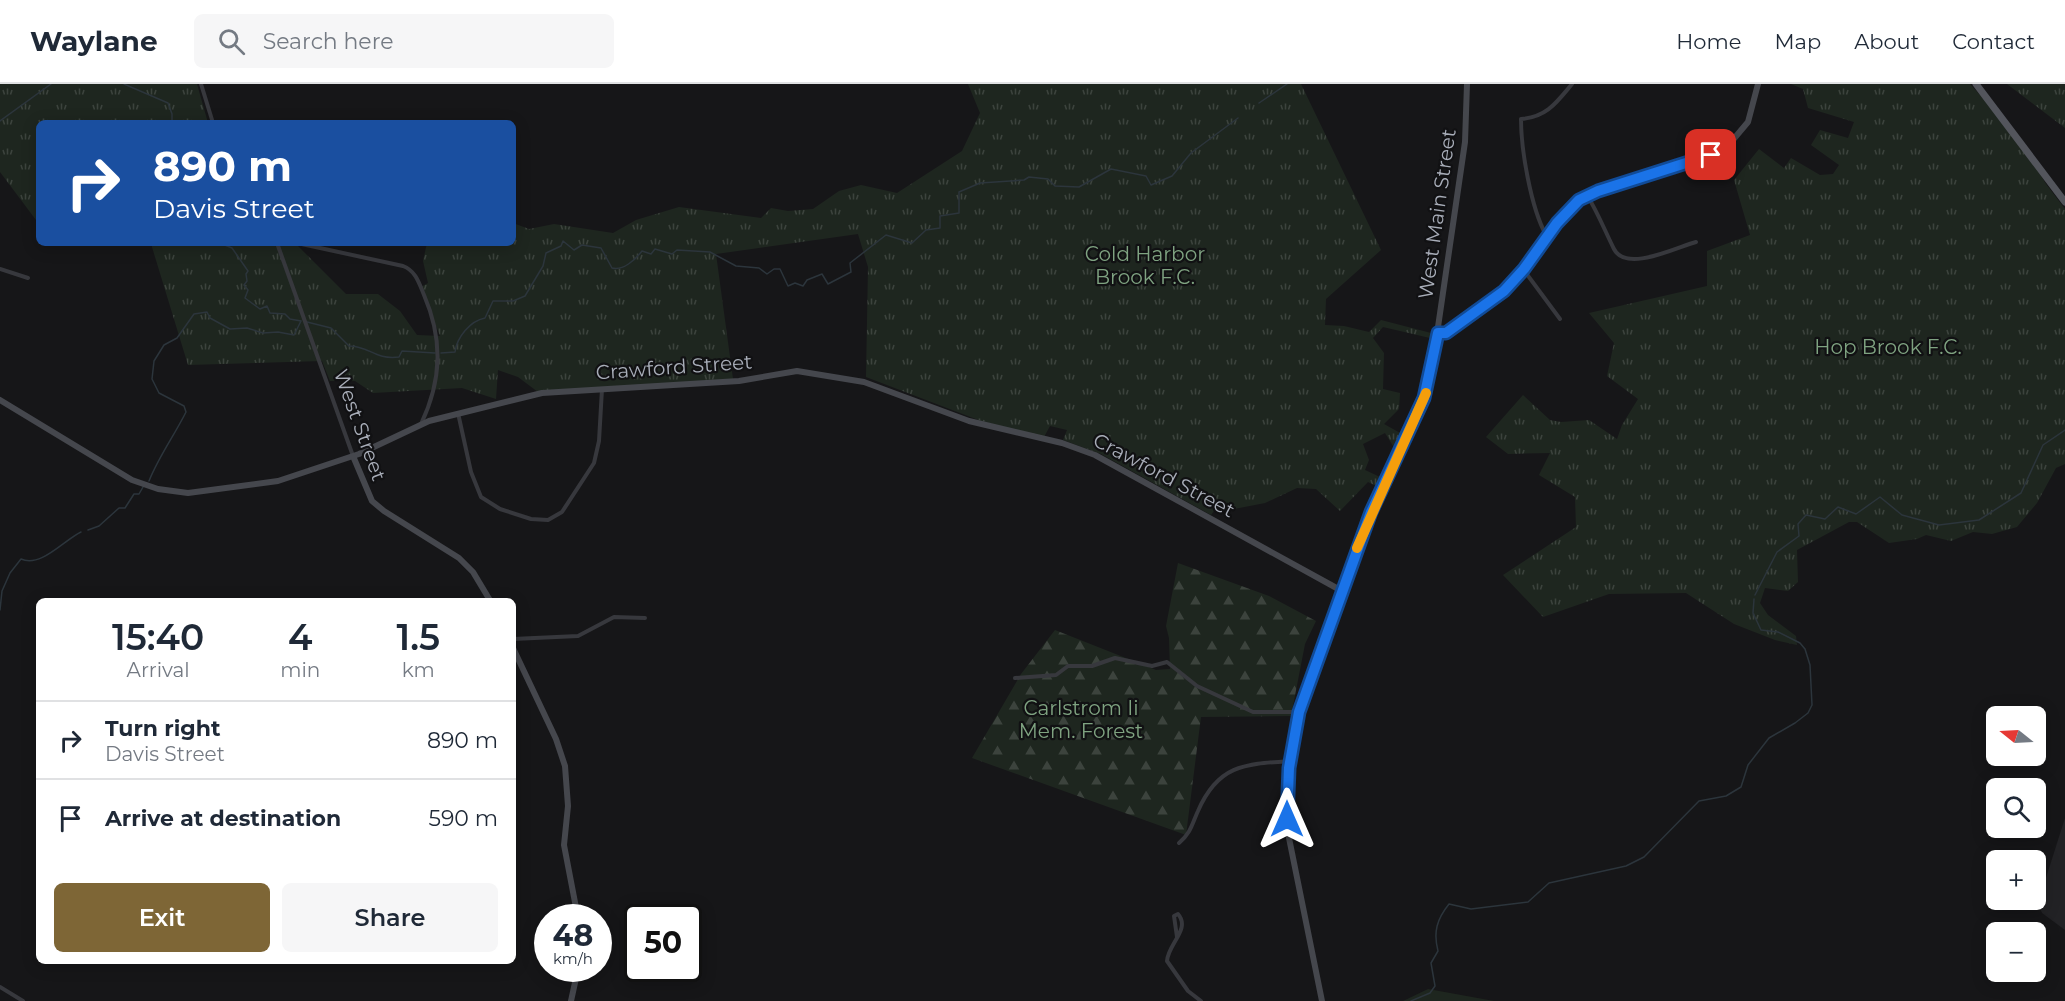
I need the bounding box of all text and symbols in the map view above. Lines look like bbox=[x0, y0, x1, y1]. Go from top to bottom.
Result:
search box bbox=[194, 14, 614, 68]
text: Waylane bbox=[30, 24, 158, 58]
icon: search bbox=[215, 25, 248, 58]
text: Search here bbox=[263, 28, 393, 55]
text: Home bbox=[1676, 29, 1741, 54]
text: Map bbox=[1774, 29, 1821, 54]
text: About bbox=[1854, 29, 1919, 54]
text: Contact bbox=[1952, 29, 2035, 54]
street label: West Main Street bbox=[1413, 127, 1461, 301]
pin bbox=[1685, 129, 1736, 180]
icon: arrive bbox=[1694, 138, 1727, 171]
text: 890 m bbox=[153, 140, 292, 192]
icon: right bbox=[54, 144, 132, 222]
text: Davis Street bbox=[153, 192, 315, 225]
park label: Cold Harbor Brook F.C. bbox=[1085, 242, 1205, 289]
park label: Hop Brook F.C. bbox=[1814, 335, 1962, 359]
street label: Crawford Street bbox=[595, 350, 753, 384]
street label: West Street bbox=[329, 366, 391, 484]
street label: Crawford Street bbox=[1089, 428, 1239, 522]
text: 15:40 bbox=[112, 615, 204, 659]
text: 4 bbox=[288, 615, 313, 659]
text: 1.5 bbox=[396, 615, 440, 659]
text: Arrival bbox=[127, 658, 190, 682]
text: min bbox=[280, 658, 320, 682]
text: km bbox=[402, 658, 435, 682]
park label: Carlstrom Ii Mem. Forest bbox=[1019, 696, 1143, 743]
north arrow bbox=[1986, 706, 2046, 766]
map controls bbox=[1986, 706, 2046, 982]
text: Turn right bbox=[105, 715, 220, 742]
icon: right bbox=[54, 724, 87, 757]
text: 890 m bbox=[427, 727, 498, 754]
text: Davis Street bbox=[105, 742, 225, 766]
button: search bbox=[1986, 778, 2046, 838]
position arrow bbox=[1255, 787, 1319, 851]
icon: arrive bbox=[54, 802, 87, 835]
text: Arrive at destination bbox=[105, 805, 341, 832]
text: 590 m bbox=[428, 805, 498, 832]
button: + bbox=[1986, 850, 2046, 910]
button: Exit bbox=[54, 883, 270, 952]
button: Share bbox=[282, 883, 498, 952]
speed limit sign: 50 bbox=[624, 904, 702, 982]
text: 48 bbox=[553, 917, 593, 954]
button: − bbox=[1986, 922, 2046, 982]
text: km/h bbox=[553, 949, 593, 968]

